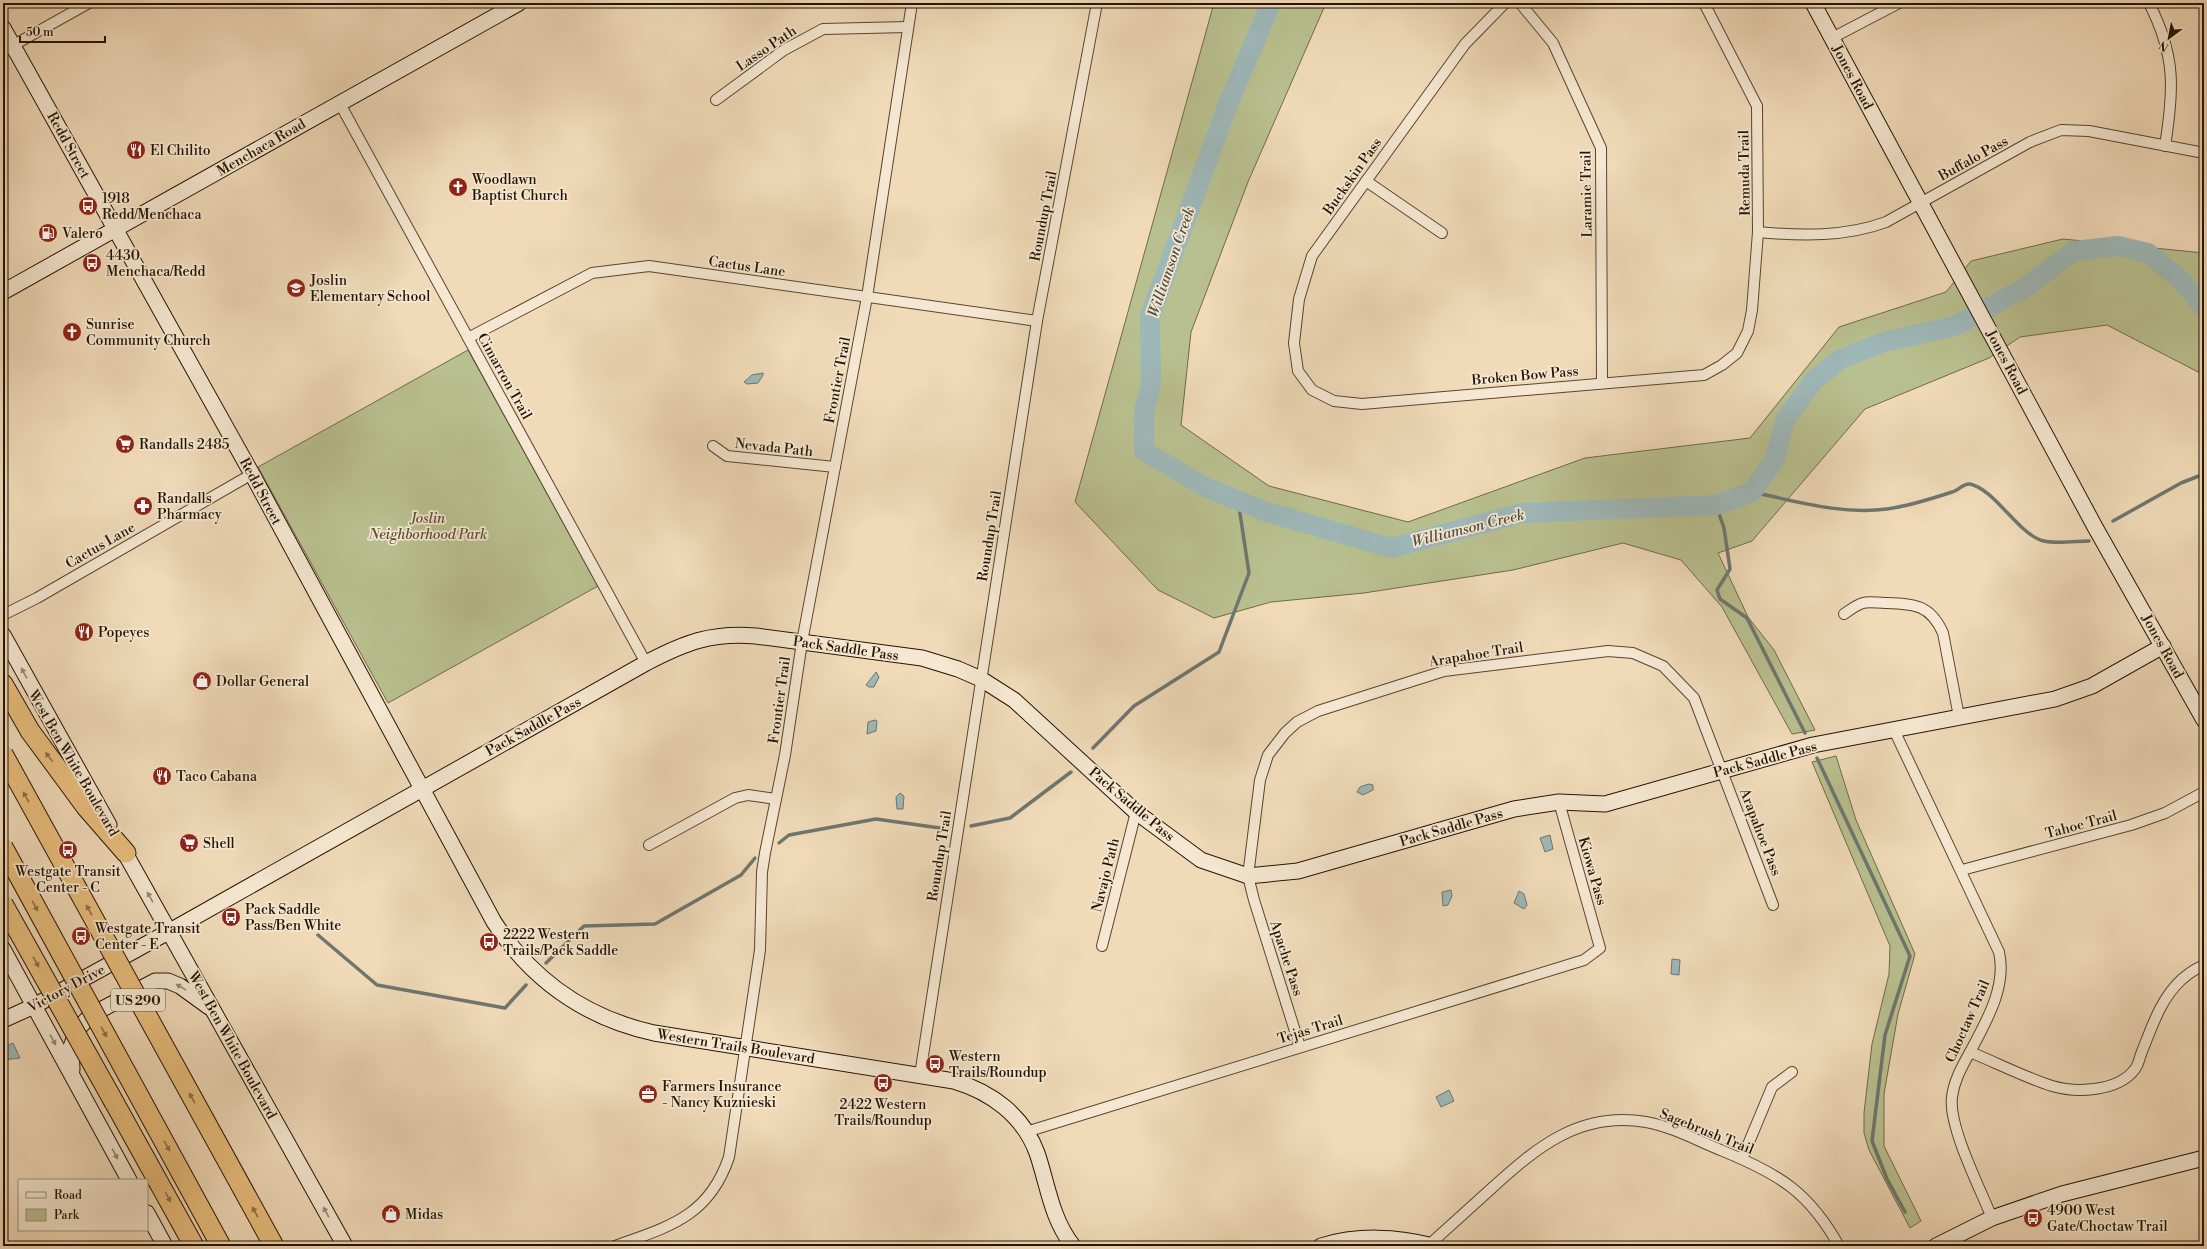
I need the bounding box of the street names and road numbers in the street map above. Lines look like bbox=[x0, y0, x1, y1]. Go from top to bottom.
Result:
street label: Lasso Path bbox=[733, 22, 801, 76]
street label: Jones Road bbox=[1827, 41, 1877, 113]
street label: Redd Street bbox=[42, 109, 94, 182]
street label: Menchaca Road bbox=[214, 115, 309, 181]
street label: Remuda Trail bbox=[1735, 130, 1755, 216]
street label: Buffalo Pass bbox=[1935, 132, 2012, 186]
street label: Buckskin Pass bbox=[1319, 134, 1386, 220]
street label: Laramie Trail bbox=[1577, 150, 1597, 238]
street label: Roundup Trail bbox=[1026, 169, 1062, 263]
street label: Cactus Lane bbox=[707, 253, 786, 281]
street label: Jones Road bbox=[1981, 326, 2031, 398]
street label: Cimarron Trail bbox=[473, 330, 535, 423]
street label: Frontier Trail bbox=[821, 335, 855, 425]
street label: Broken Bow Pass bbox=[1470, 362, 1579, 390]
street label: Nevada Path bbox=[734, 435, 815, 461]
street label: Redd Street bbox=[235, 455, 285, 528]
street label: Roundup Trail bbox=[974, 489, 1006, 583]
street label: Cactus Lane bbox=[62, 519, 139, 573]
street label: Jones Road bbox=[2137, 610, 2187, 682]
street label: Pack Saddle Pass bbox=[792, 633, 900, 665]
street label: Arapahoe Trail bbox=[1427, 639, 1525, 671]
street label: Frontier Trail bbox=[765, 655, 795, 745]
street label: West Ben White Boulevard bbox=[23, 686, 122, 840]
street label: Pack Saddle Pass bbox=[483, 693, 584, 761]
street label: Pack Saddle Pass bbox=[1711, 737, 1819, 782]
street label: Pack Saddle Pass bbox=[1085, 764, 1178, 846]
street label: Arapahoe Pass bbox=[1735, 785, 1785, 879]
street label: Pack Saddle Pass bbox=[1398, 805, 1505, 851]
street label: Tahoe Trail bbox=[2043, 807, 2119, 843]
street label: Roundup Trail bbox=[924, 809, 956, 903]
street label: Kiowa Pass bbox=[1574, 835, 1610, 908]
street label: Navajo Path bbox=[1088, 836, 1124, 914]
street label: Apache Pass bbox=[1265, 917, 1307, 998]
street label: Victory Drive bbox=[24, 961, 108, 1017]
street label: West Ben White Boulevard bbox=[183, 968, 280, 1123]
street label: Choctaw Trail bbox=[1942, 977, 1994, 1066]
road number: US 290 bbox=[111, 989, 165, 1011]
street label: Tejas Trail bbox=[1275, 1011, 1345, 1048]
street label: Western Trails Boulevard bbox=[655, 1025, 816, 1068]
street label: Sagebrush Trail bbox=[1657, 1105, 1756, 1159]

